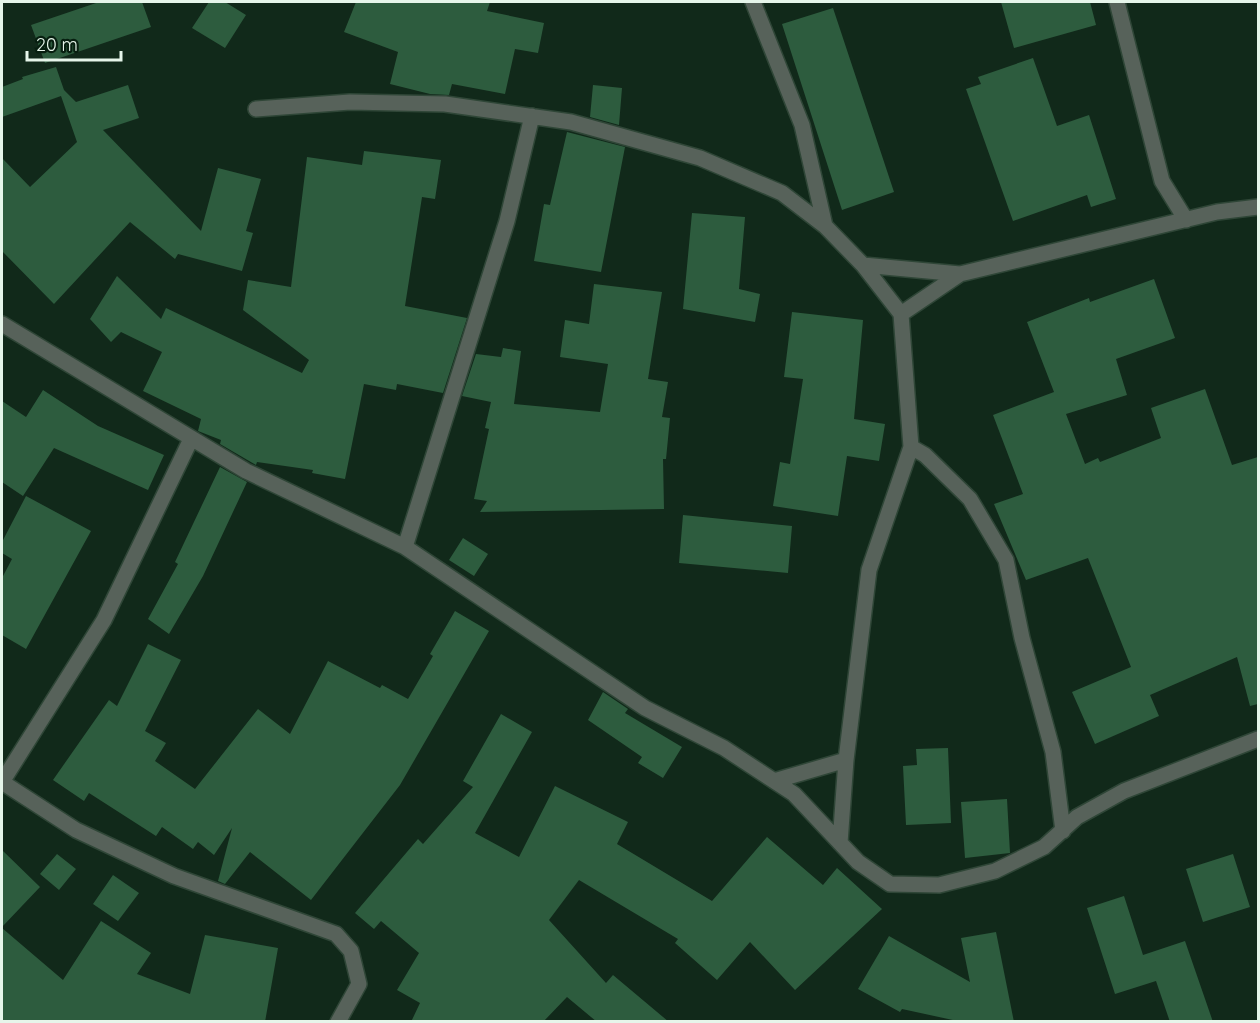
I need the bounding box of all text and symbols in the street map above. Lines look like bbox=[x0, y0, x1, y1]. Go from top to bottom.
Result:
scale bar bbox=[27, 24, 122, 62]
text: 20 m bbox=[36, 33, 78, 56]

